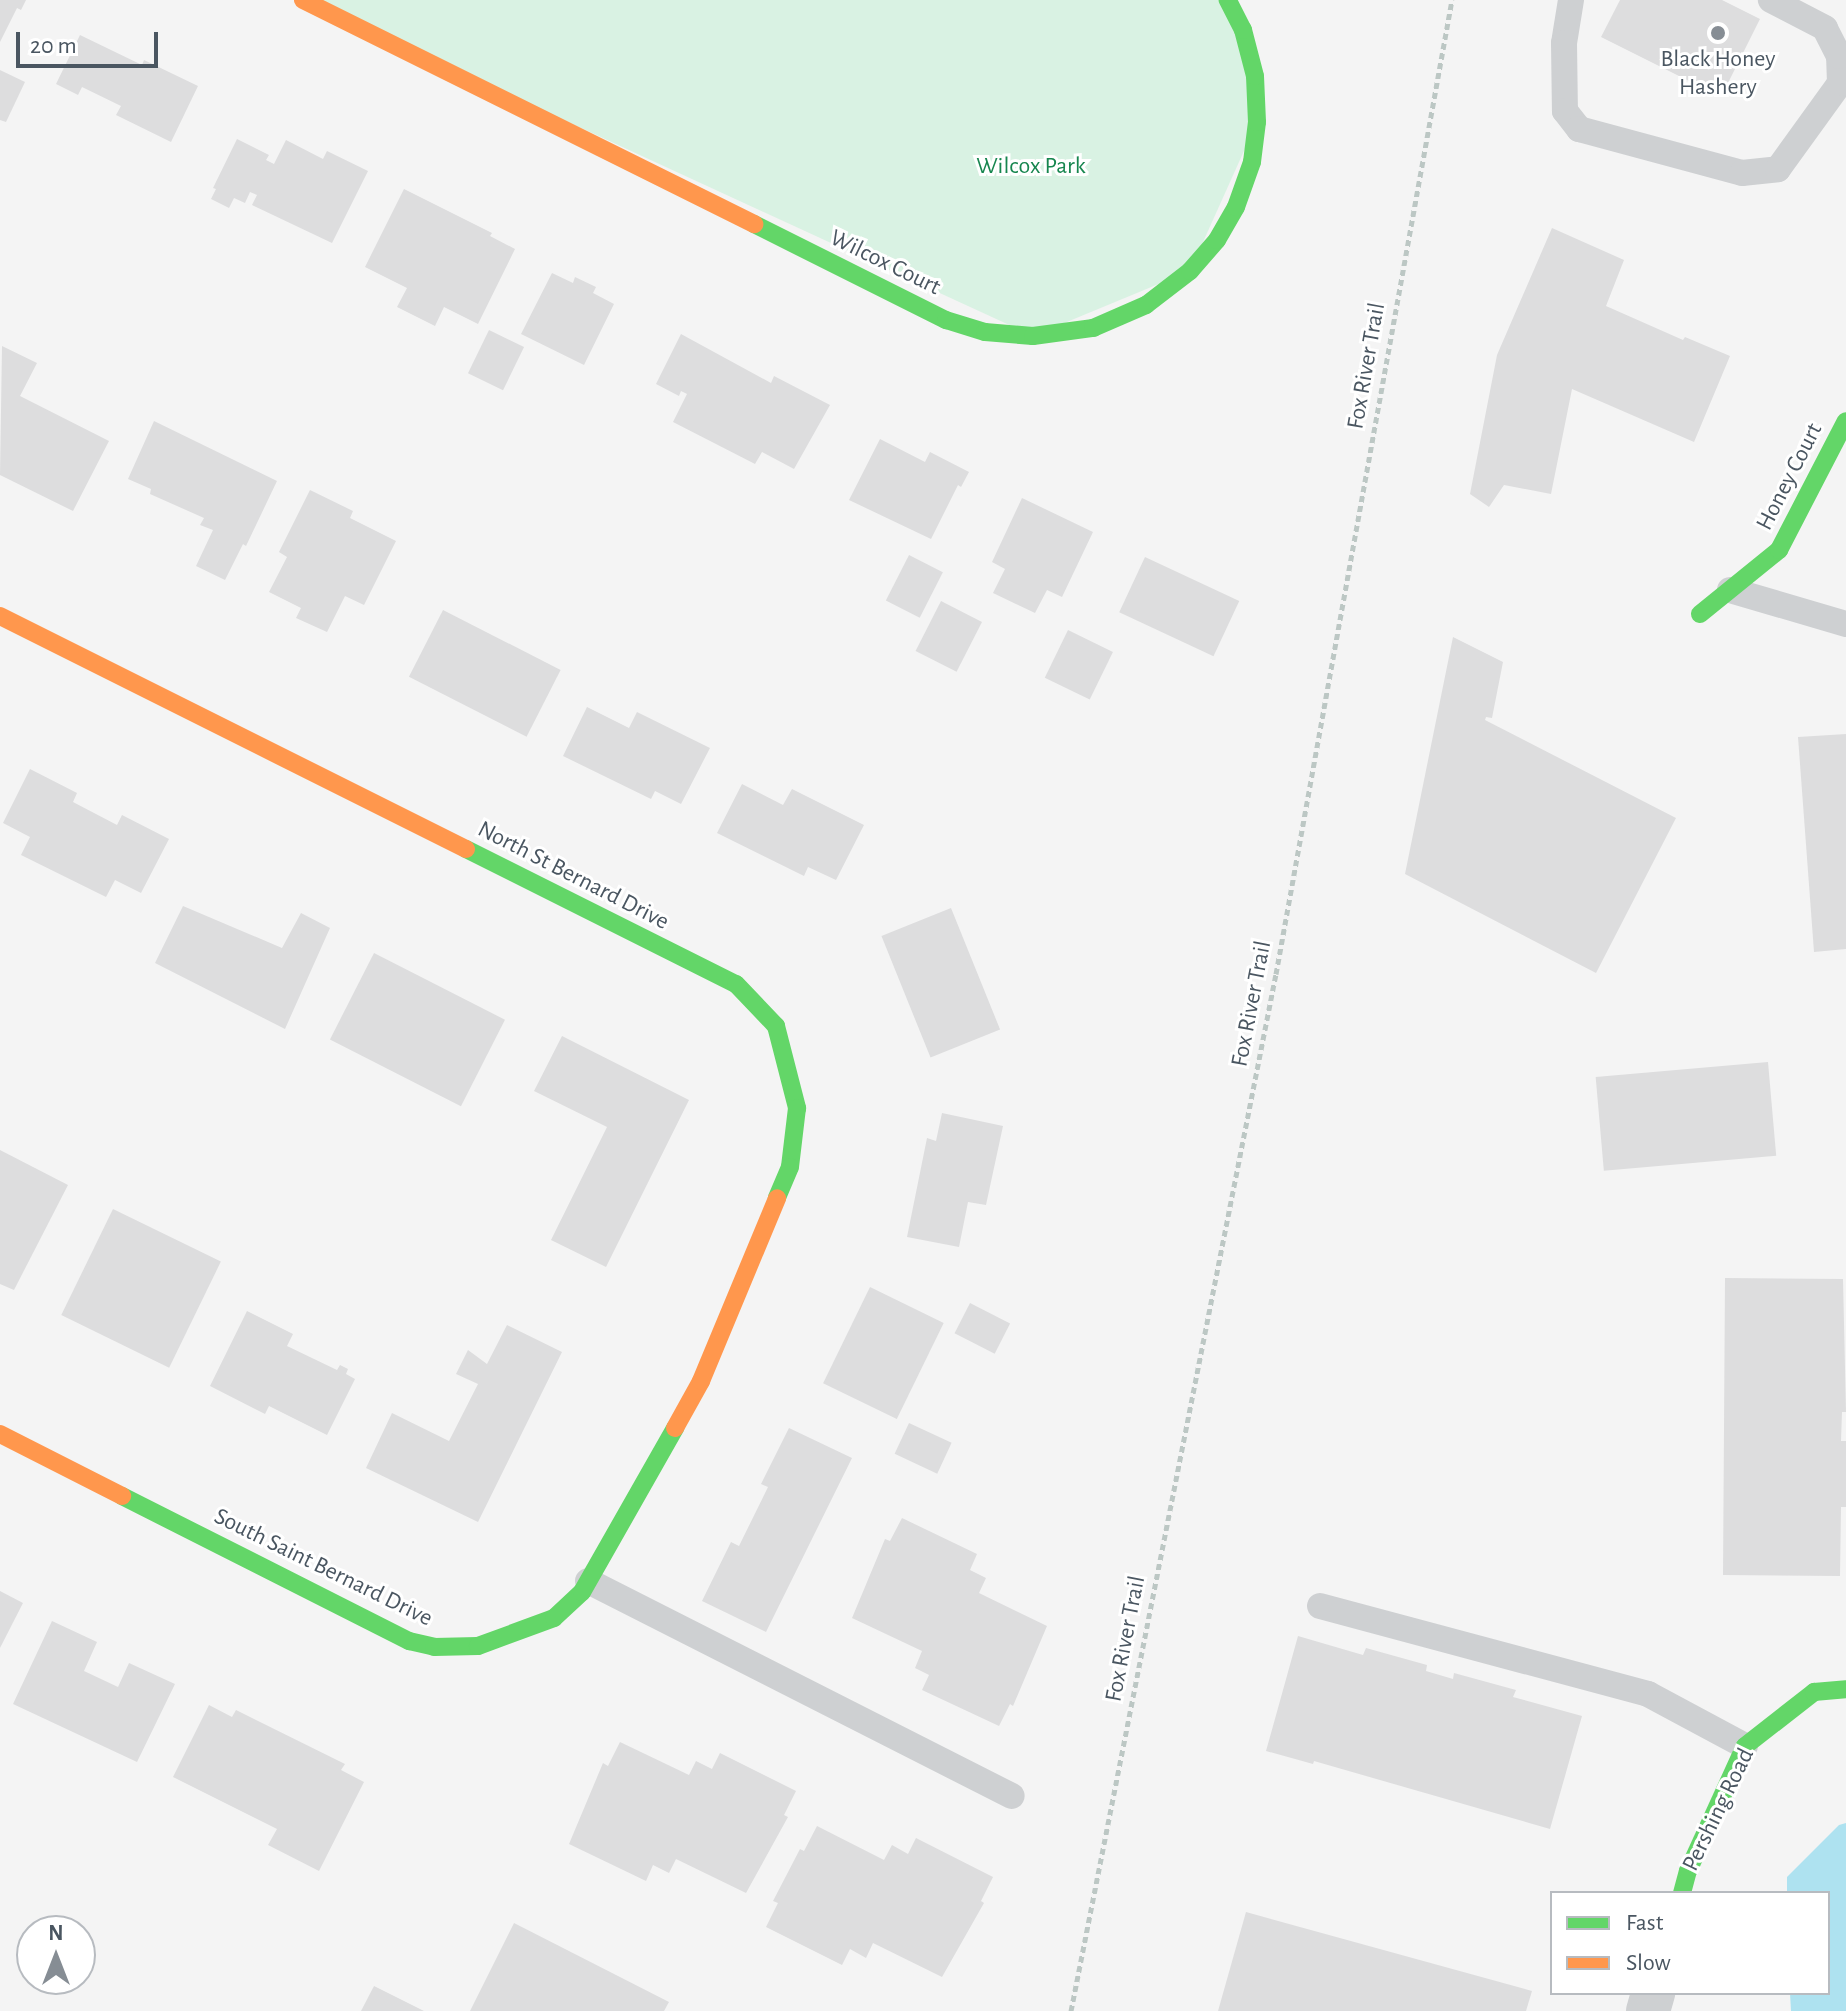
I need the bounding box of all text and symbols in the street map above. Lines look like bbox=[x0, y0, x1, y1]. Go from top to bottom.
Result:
scale bar bbox=[20, 16, 162, 66]
marker: Black Honey Hashery bbox=[1709, 24, 1727, 42]
text: 20 m bbox=[30, 34, 77, 58]
place label: Black Honey Hashery bbox=[1660, 46, 1776, 102]
park label: Wilcox Park bbox=[976, 153, 1086, 181]
street label: Wilcox Court bbox=[825, 224, 945, 302]
street label: Fox River Trail bbox=[1342, 301, 1392, 431]
street label: Honey Court bbox=[1751, 419, 1829, 535]
street label: North St Bernard Drive bbox=[472, 815, 674, 937]
street label: Fox River Trail bbox=[1226, 939, 1278, 1069]
street label: South Saint Bernard Drive bbox=[209, 1503, 437, 1633]
street label: Fox River Trail bbox=[1100, 1574, 1152, 1704]
street label: Pershing Road bbox=[1677, 1744, 1761, 1876]
legend bbox=[1550, 1891, 1830, 1995]
text: Fast bbox=[1626, 1911, 1663, 1935]
north arrow bbox=[16, 1915, 96, 1995]
text: N bbox=[48, 1922, 64, 1944]
text: Slow bbox=[1626, 1951, 1671, 1975]

